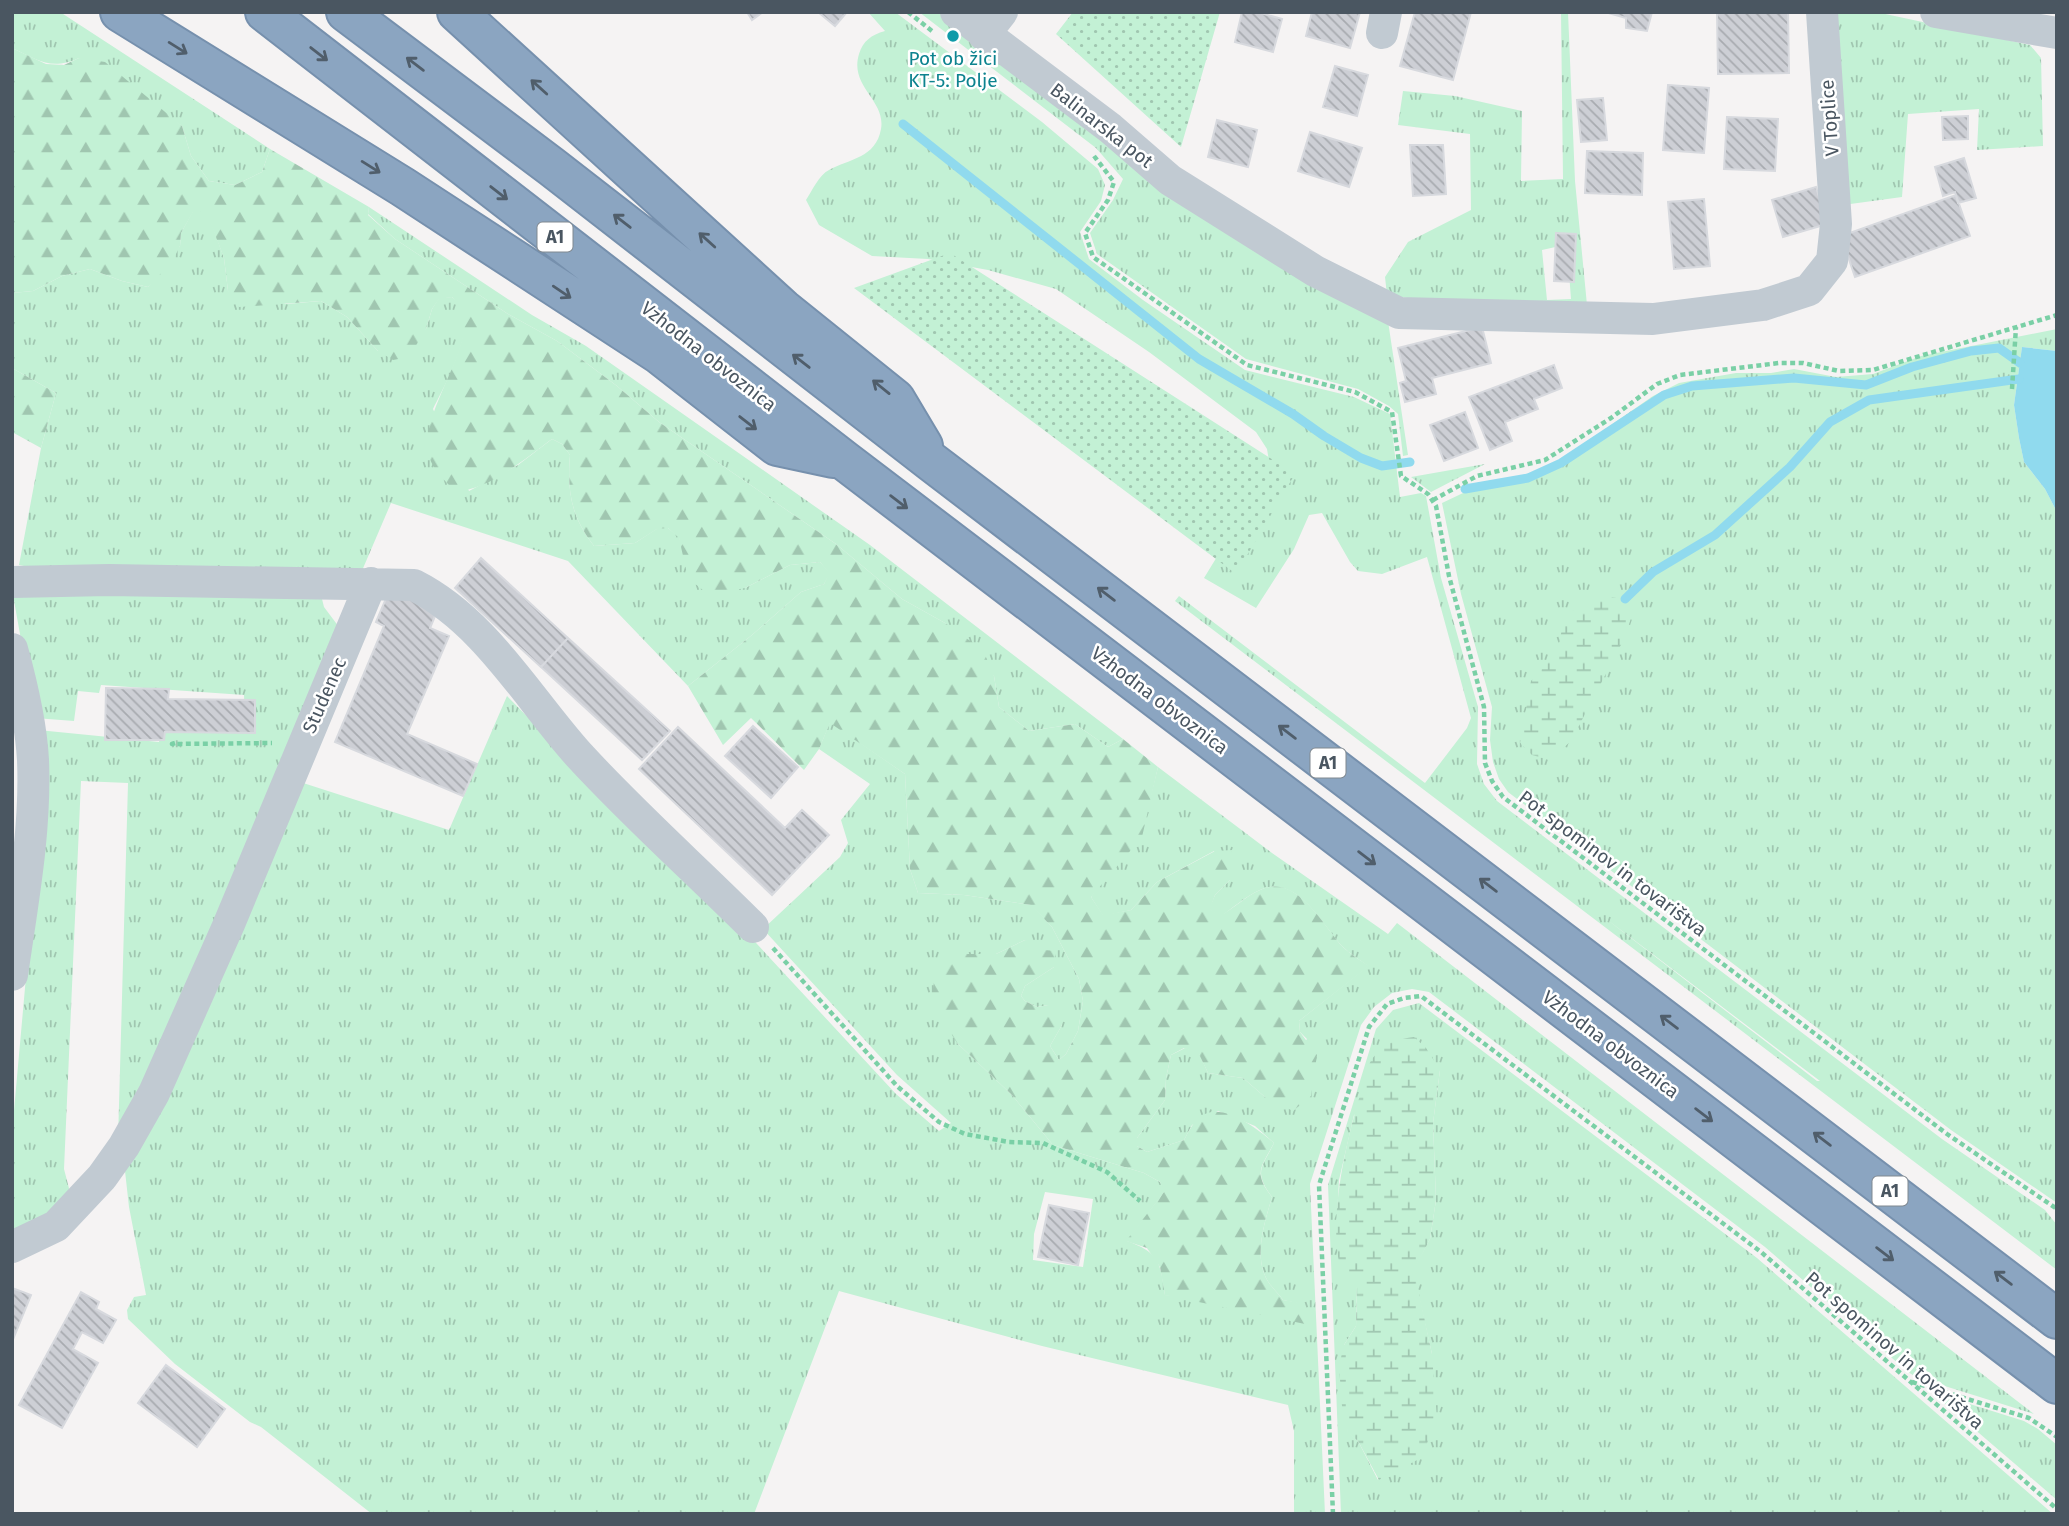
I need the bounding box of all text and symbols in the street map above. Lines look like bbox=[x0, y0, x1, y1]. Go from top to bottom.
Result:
marker: Pot ob žici KT-5: Polje bbox=[945, 28, 961, 44]
one-way arrow bbox=[167, 41, 187, 55]
one-way arrow bbox=[310, 47, 328, 62]
place label: Pot ob žici KT-5: Polje bbox=[908, 47, 998, 92]
one-way arrow bbox=[406, 57, 425, 71]
street label: Balinarska pot bbox=[1046, 78, 1158, 173]
one-way arrow bbox=[530, 79, 548, 95]
street label: V Toplice bbox=[1815, 79, 1844, 157]
one-way arrow bbox=[361, 161, 381, 175]
one-way arrow bbox=[490, 186, 508, 201]
one-way arrow bbox=[613, 214, 631, 229]
road number: A1 bbox=[538, 222, 572, 251]
one-way arrow bbox=[698, 232, 716, 248]
one-way arrow bbox=[551, 285, 571, 299]
street label: Vzhodna obvoznica bbox=[637, 296, 781, 416]
one-way arrow bbox=[793, 353, 811, 368]
one-way arrow bbox=[872, 379, 890, 395]
one-way arrow bbox=[738, 415, 756, 430]
one-way arrow bbox=[889, 495, 908, 510]
one-way arrow bbox=[1097, 587, 1116, 602]
street label: Vzhodna obvoznica bbox=[1087, 642, 1233, 759]
street label: Studenec bbox=[298, 654, 351, 737]
one-way arrow bbox=[1278, 725, 1297, 740]
road number: A1 bbox=[1310, 748, 1346, 778]
street label: Pot spominov in tovarištva bbox=[1514, 785, 1711, 942]
one-way arrow bbox=[1357, 851, 1376, 866]
one-way arrow bbox=[1479, 877, 1498, 892]
street label: Vzhodna obvoznica bbox=[1538, 986, 1684, 1103]
one-way arrow bbox=[1660, 1015, 1679, 1030]
one-way arrow bbox=[1694, 1108, 1713, 1123]
one-way arrow bbox=[1813, 1132, 1832, 1147]
road number: A1 bbox=[1872, 1176, 1908, 1206]
one-way arrow bbox=[1875, 1246, 1893, 1261]
street label: Pot spominov in tovarištva bbox=[1801, 1267, 1989, 1434]
one-way arrow bbox=[1994, 1270, 2012, 1285]

